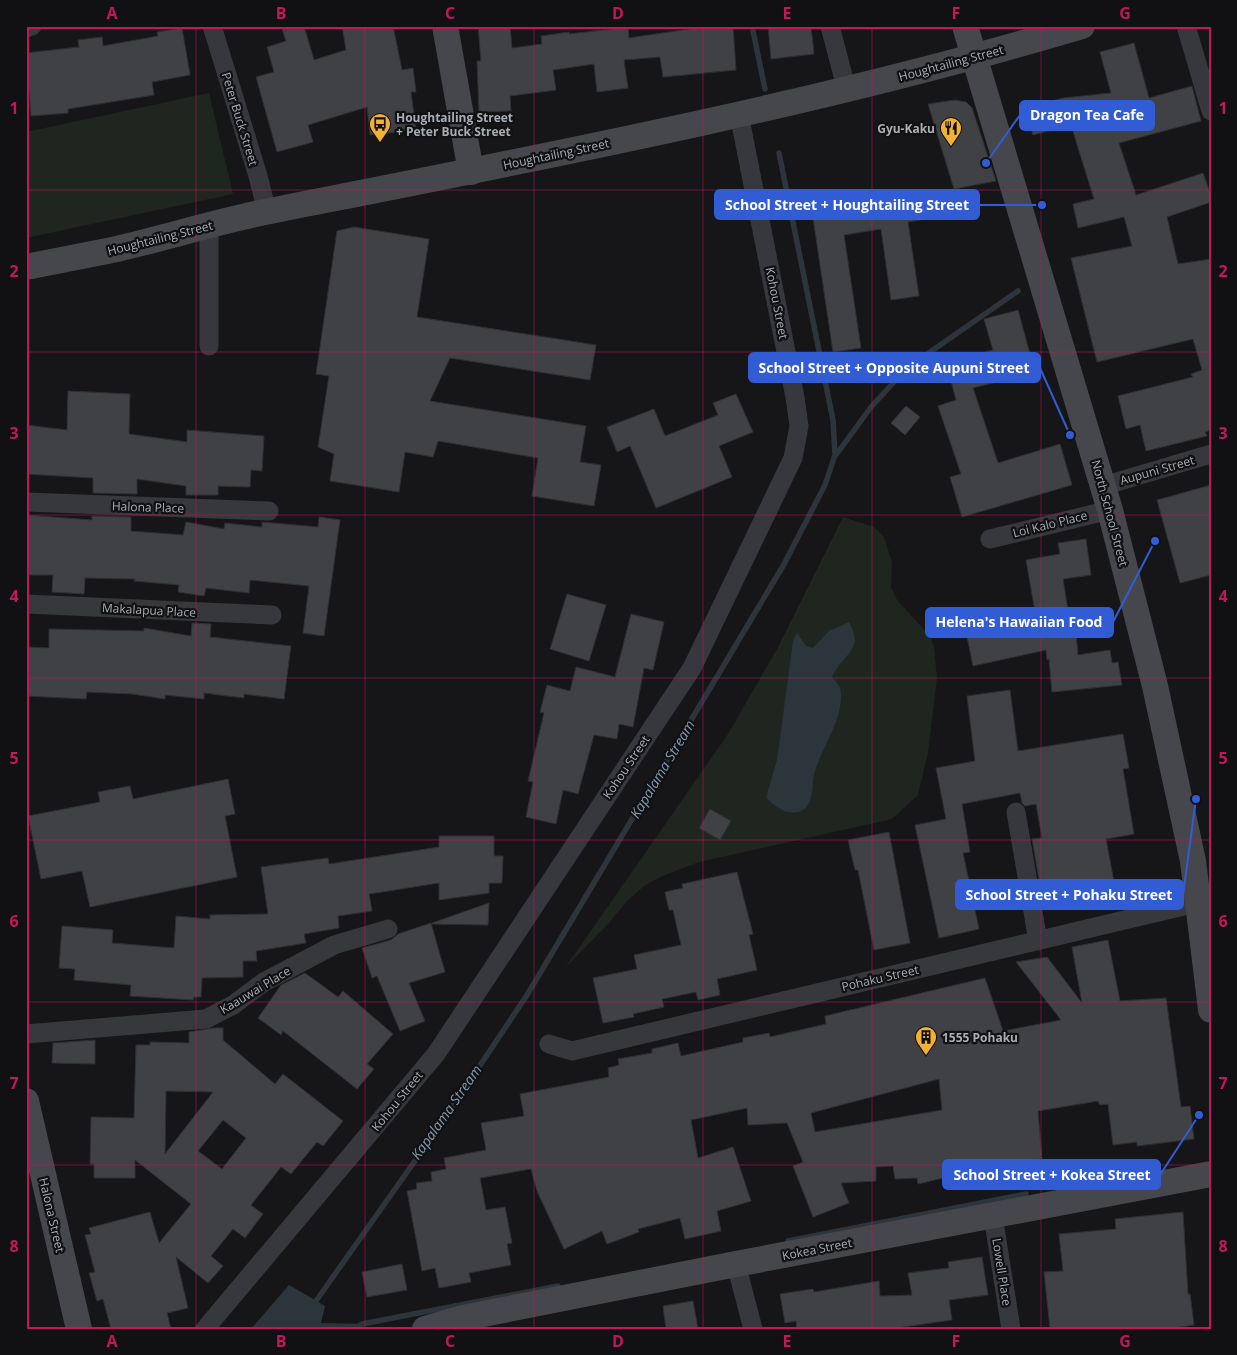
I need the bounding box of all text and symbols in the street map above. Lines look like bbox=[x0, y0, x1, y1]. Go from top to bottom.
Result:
text: A bbox=[106, 2, 118, 24]
text: B bbox=[276, 2, 286, 24]
text: C bbox=[445, 2, 455, 24]
text: D bbox=[612, 2, 624, 24]
text: E bbox=[783, 2, 792, 24]
text: F bbox=[952, 2, 960, 24]
text: G bbox=[1119, 2, 1131, 24]
street label: Houghtailing Street bbox=[897, 41, 1005, 85]
street label: Peter Buck Street bbox=[218, 70, 262, 168]
text: 1 bbox=[9, 97, 19, 119]
text: 1 bbox=[1218, 97, 1228, 119]
callout: Dragon Tea Cafe bbox=[1020, 101, 1154, 130]
text: Dragon Tea Cafe bbox=[1030, 105, 1144, 124]
place label: Houghtailing Street + Peter Buck Street bbox=[396, 109, 513, 140]
bus stop icon: Houghtailing Street + Peter Buck Street bbox=[368, 112, 392, 143]
restaurant icon: Gyu-Kaku bbox=[939, 116, 963, 147]
place label: Gyu-Kaku bbox=[877, 120, 935, 137]
street label: Houghtailing Street bbox=[501, 134, 611, 174]
callout: School Street + Houghtailing Street bbox=[715, 190, 979, 219]
text: School Street + Houghtailing Street bbox=[725, 195, 969, 214]
street label: Houghtailing Street bbox=[106, 217, 214, 259]
text: 2 bbox=[9, 260, 19, 282]
text: 2 bbox=[1218, 260, 1228, 282]
street label: Kohou Street bbox=[762, 265, 792, 341]
callout: School Street + Opposite Aupuni Street bbox=[749, 353, 1040, 382]
text: School Street + Opposite Aupuni Street bbox=[759, 358, 1029, 377]
text: 3 bbox=[9, 422, 19, 444]
text: 3 bbox=[1218, 422, 1228, 444]
street label: Aupuni Street bbox=[1118, 451, 1196, 489]
street label: North School Street bbox=[1088, 458, 1132, 568]
street label: Halona Place bbox=[112, 497, 185, 517]
street label: Loi Kalo Place bbox=[1011, 506, 1089, 541]
text: 4 bbox=[9, 585, 19, 607]
text: 4 bbox=[1218, 585, 1228, 607]
street label: Makalapua Place bbox=[102, 599, 197, 621]
callout: Helena's Hawaiian Food bbox=[926, 608, 1113, 637]
text: Helena's Hawaiian Food bbox=[936, 612, 1102, 631]
water label: Kapalama Stream bbox=[625, 716, 699, 822]
street label: Kohou Street bbox=[599, 732, 653, 802]
text: 5 bbox=[9, 747, 19, 769]
text: 5 bbox=[1218, 747, 1228, 769]
callout: School Street + Pohaku Street bbox=[956, 880, 1183, 909]
text: School Street + Pohaku Street bbox=[966, 885, 1172, 904]
text: 6 bbox=[9, 910, 19, 932]
text: 6 bbox=[1218, 910, 1228, 932]
street label: Pohaku Street bbox=[840, 961, 920, 995]
street label: Kaauwai Place bbox=[217, 962, 294, 1018]
building icon: 1555 Pohaku bbox=[914, 1025, 938, 1056]
place label: 1555 Pohaku bbox=[942, 1029, 1018, 1046]
water label: Kapalama Stream bbox=[406, 1061, 486, 1163]
street label: Kohou Street bbox=[367, 1067, 427, 1135]
text: 7 bbox=[9, 1072, 19, 1094]
text: 7 bbox=[1218, 1072, 1228, 1094]
callout: School Street + Kokea Street bbox=[943, 1160, 1160, 1189]
text: School Street + Kokea Street bbox=[953, 1165, 1151, 1184]
street label: Halona Street bbox=[35, 1176, 69, 1254]
street label: Kokea Street bbox=[781, 1234, 853, 1264]
text: 8 bbox=[9, 1235, 19, 1257]
text: 8 bbox=[1218, 1235, 1228, 1257]
street label: Lowell Place bbox=[988, 1237, 1016, 1307]
text: A bbox=[106, 1330, 118, 1352]
text: B bbox=[276, 1330, 286, 1352]
text: C bbox=[445, 1330, 455, 1352]
text: D bbox=[612, 1330, 624, 1352]
text: E bbox=[783, 1330, 792, 1352]
text: F bbox=[952, 1330, 960, 1352]
text: G bbox=[1119, 1330, 1131, 1352]

